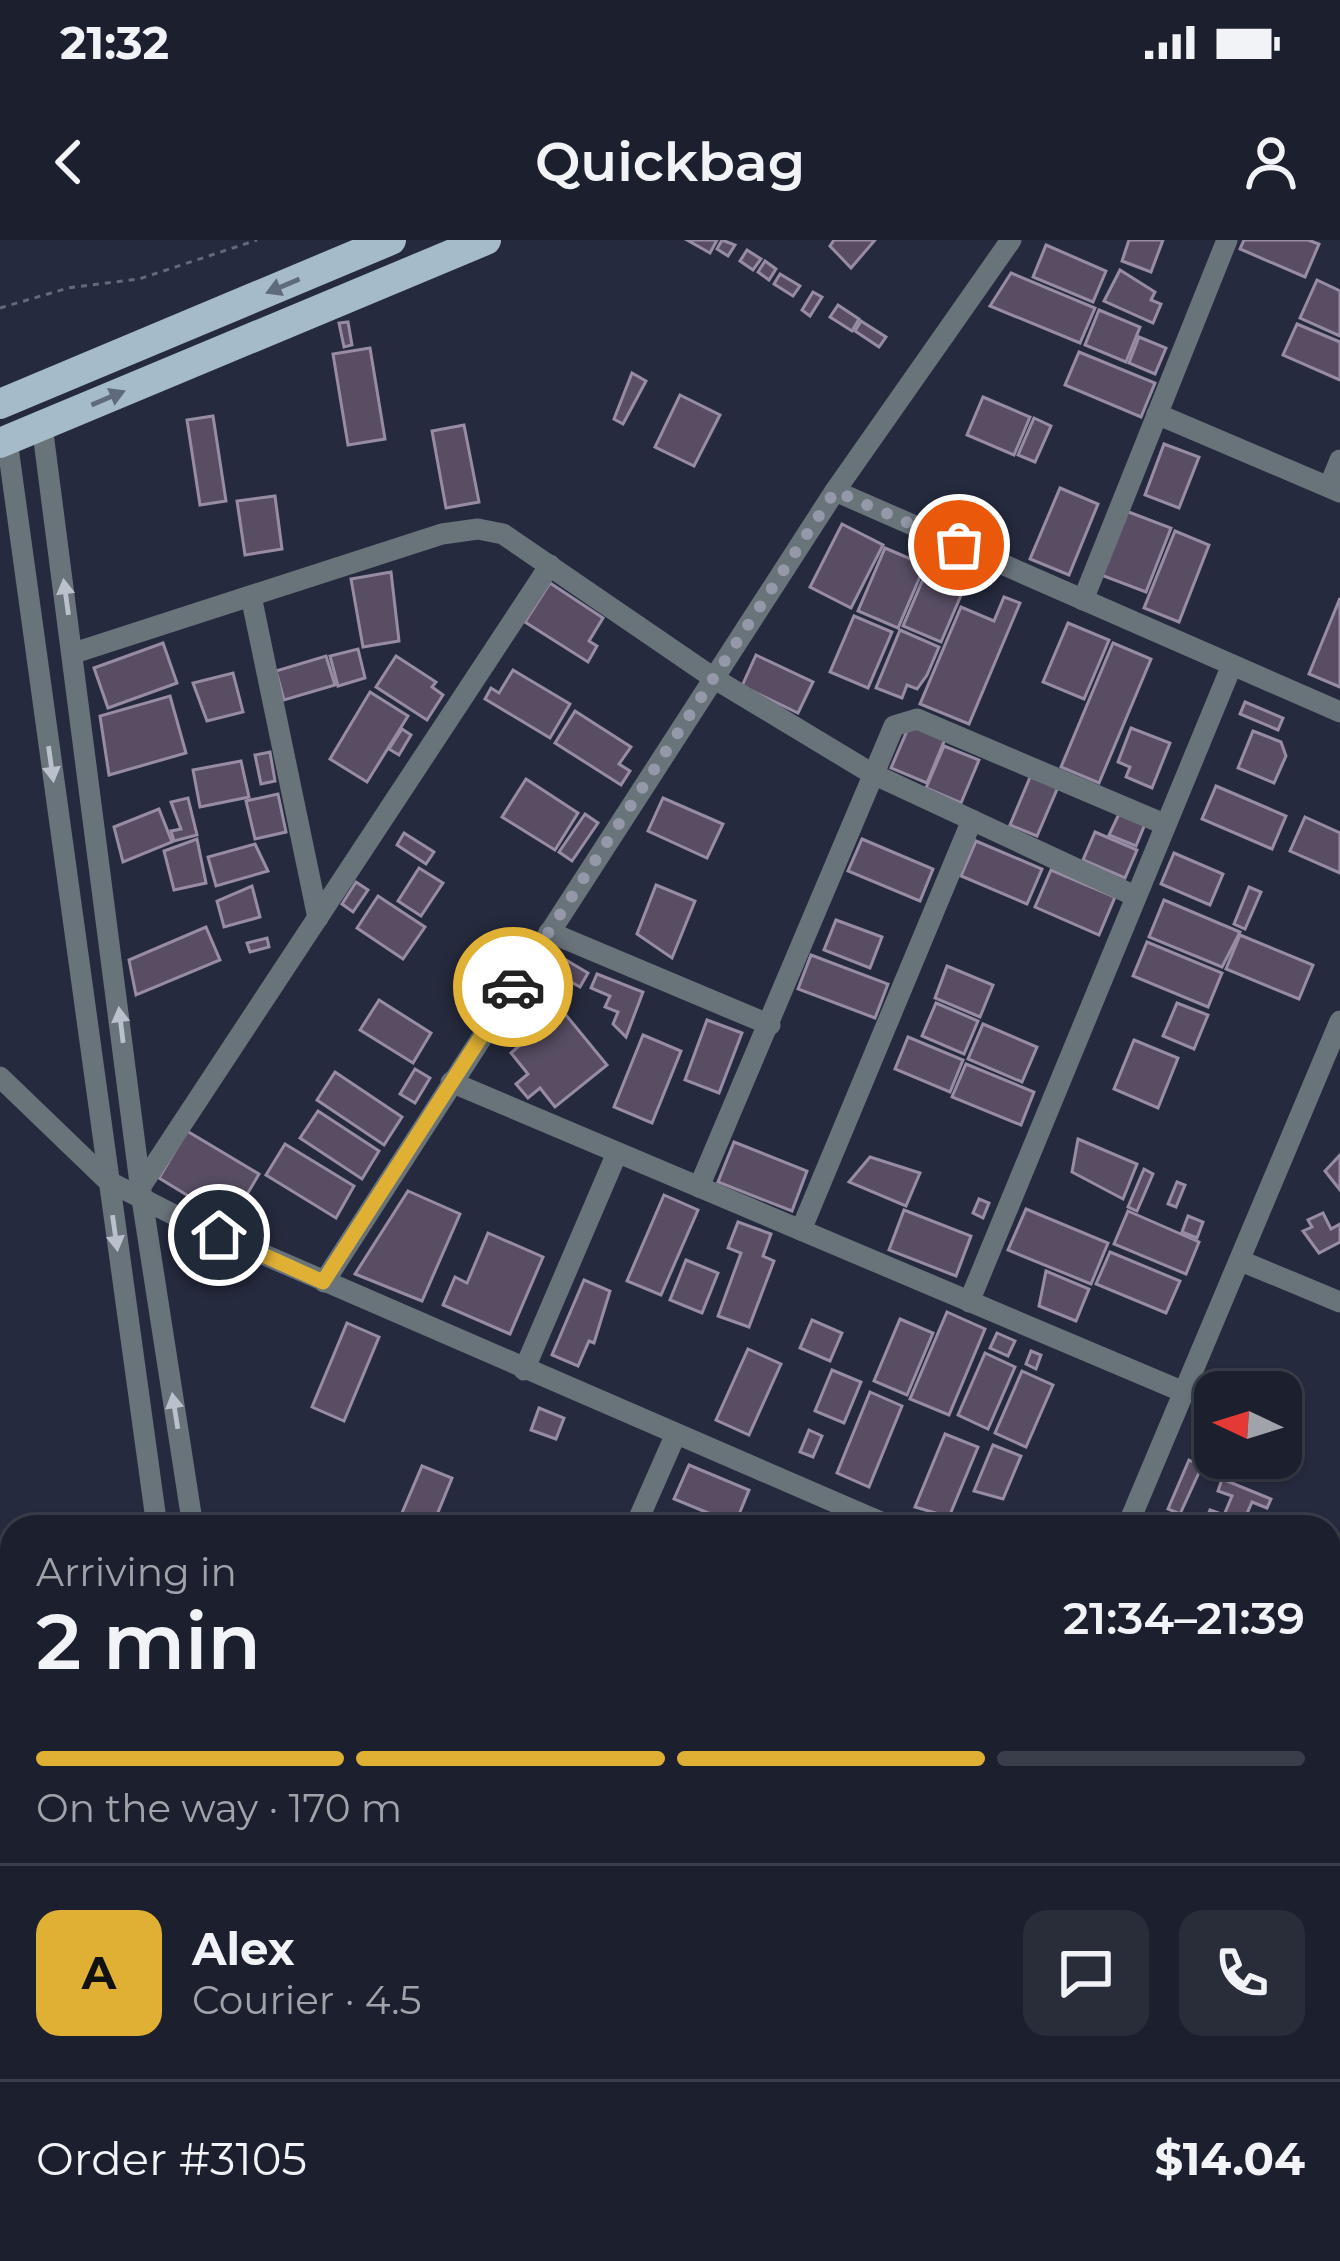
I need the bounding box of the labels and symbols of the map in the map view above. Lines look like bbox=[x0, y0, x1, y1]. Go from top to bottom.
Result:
one-way arrow bbox=[265, 277, 301, 296]
one-way arrow bbox=[90, 388, 126, 407]
pin bbox=[908, 494, 1010, 596]
one-way arrow bbox=[56, 577, 75, 615]
one-way arrow bbox=[42, 746, 61, 783]
courier bbox=[453, 927, 573, 1047]
one-way arrow bbox=[111, 1006, 130, 1043]
pin bbox=[168, 1184, 270, 1286]
one-way arrow bbox=[106, 1215, 125, 1253]
north arrow bbox=[1194, 1371, 1302, 1479]
one-way arrow bbox=[165, 1392, 184, 1430]

